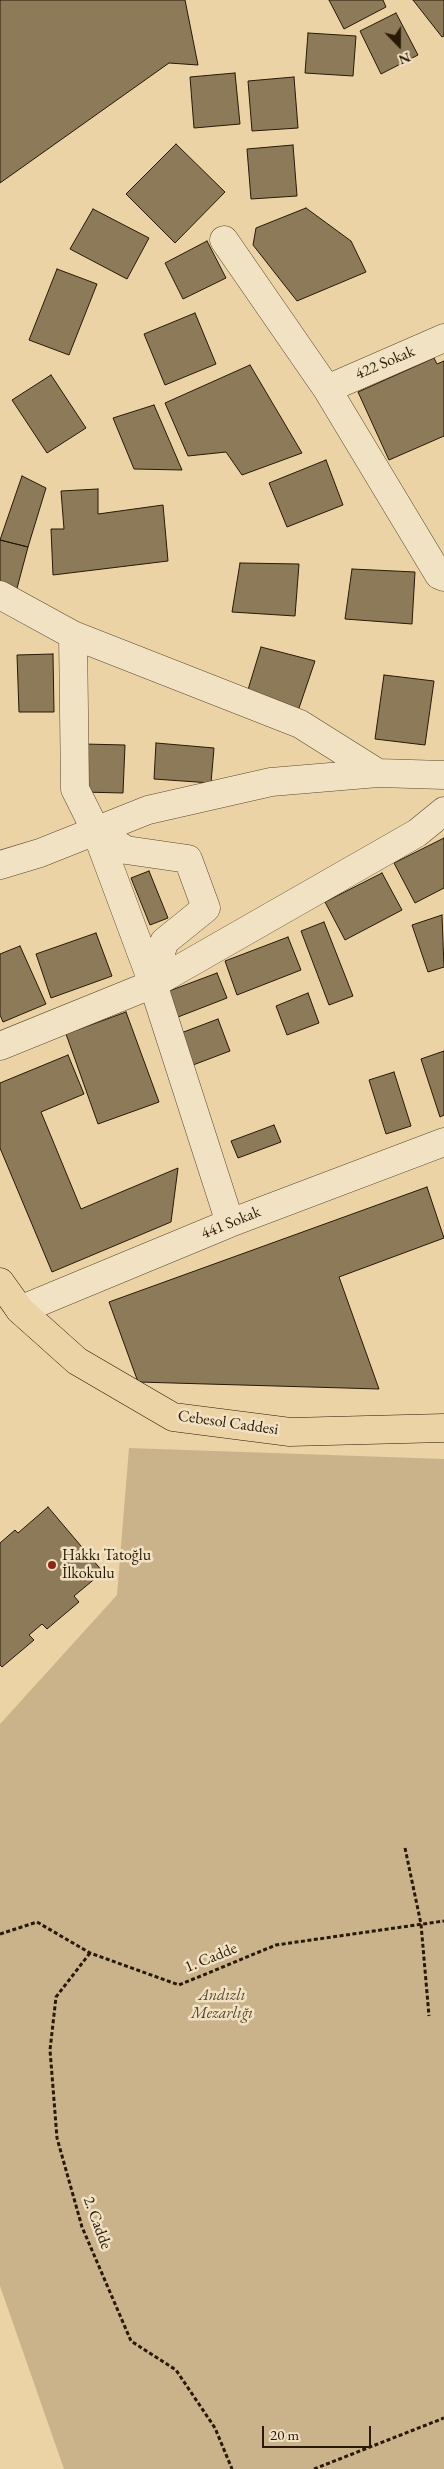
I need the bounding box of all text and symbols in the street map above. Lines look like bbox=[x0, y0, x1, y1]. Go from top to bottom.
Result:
north arrow bbox=[374, 20, 424, 70]
text: N bbox=[396, 48, 413, 69]
street label: 422 Sokak bbox=[352, 342, 418, 384]
street label: 441 Sokak bbox=[198, 1202, 264, 1244]
street label: Cebesol Caddesi bbox=[177, 1406, 279, 1440]
place label: Hakkı Tatoğlu İlkokulu bbox=[62, 1546, 151, 1584]
marker: Hakkı Tatoğlu İlkokulu bbox=[46, 1559, 58, 1571]
street label: 1. Cadde bbox=[182, 1939, 240, 1977]
park label: Andızlı Mezarlığı bbox=[191, 1986, 253, 2024]
street label: 2. Cadde bbox=[79, 2194, 115, 2252]
scale bar bbox=[264, 2416, 373, 2448]
text: 20 m bbox=[270, 2425, 299, 2444]

